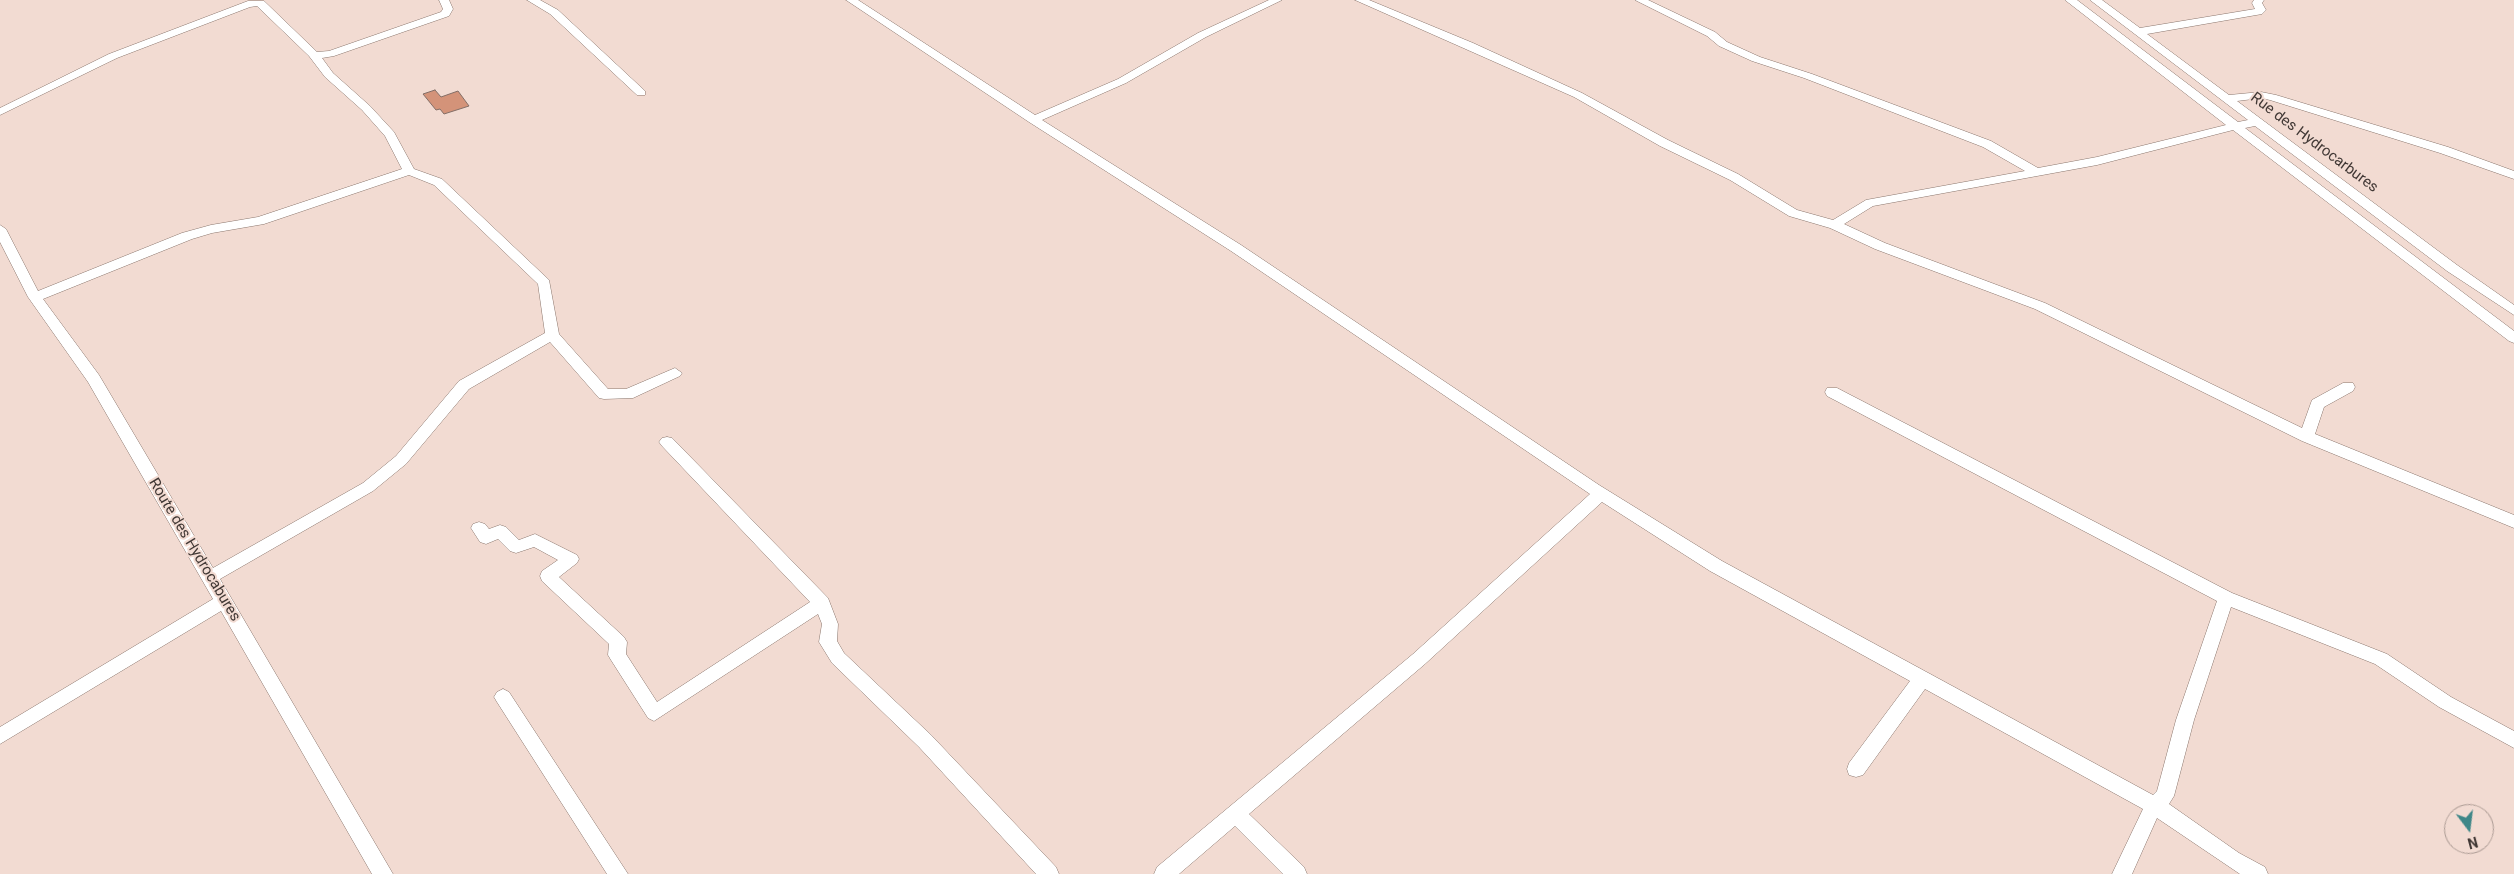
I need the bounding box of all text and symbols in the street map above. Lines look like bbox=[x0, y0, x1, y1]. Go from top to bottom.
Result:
street label: Rue des Hydrocarbures bbox=[2247, 89, 2381, 197]
street label: Route des Hydrocabures bbox=[144, 475, 244, 625]
north arrow bbox=[2444, 804, 2494, 854]
text: N bbox=[2466, 834, 2479, 852]

